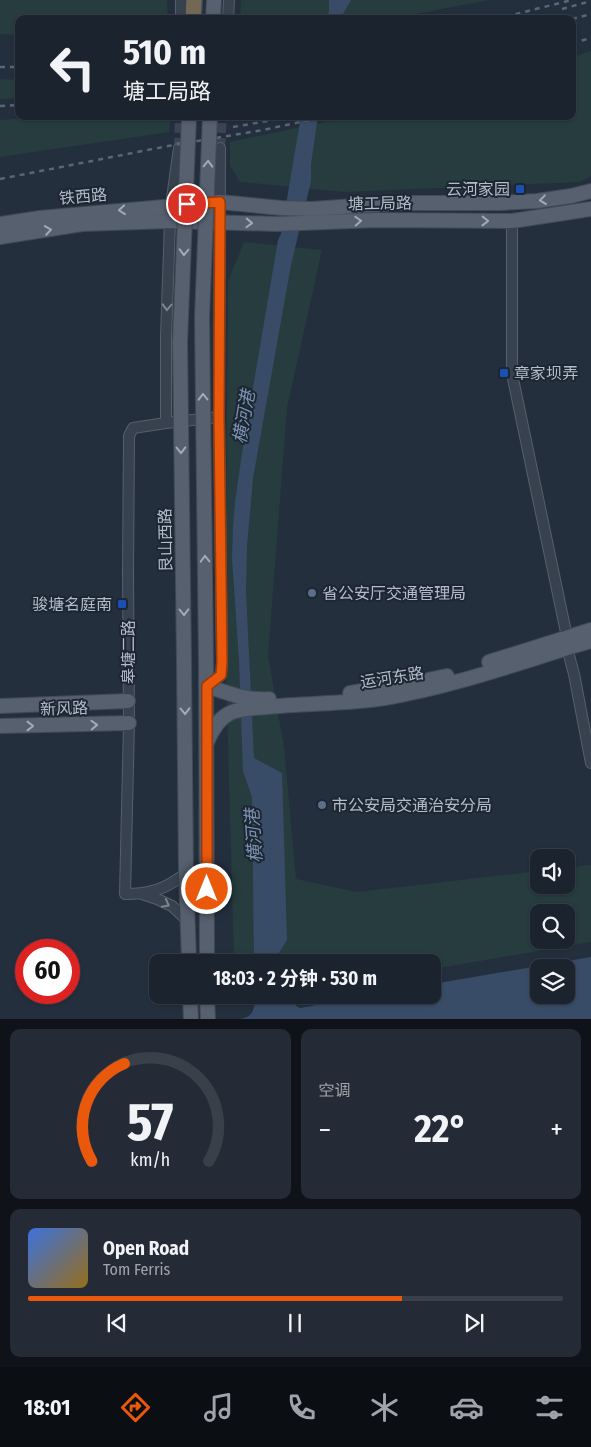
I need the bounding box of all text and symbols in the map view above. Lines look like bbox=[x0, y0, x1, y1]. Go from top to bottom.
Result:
text: 510 m bbox=[123, 31, 206, 73]
icon: left bbox=[40, 35, 105, 100]
text: 塘工局路 bbox=[123, 78, 211, 105]
one-way arrow bbox=[203, 160, 213, 168]
place label: 云河家园 bbox=[446, 180, 510, 199]
pin bbox=[166, 183, 208, 225]
marker: 云河家园 bbox=[514, 183, 526, 195]
street label: 铁西路 bbox=[58, 185, 108, 208]
icon: arrive bbox=[173, 190, 201, 218]
street label: 塘工局路 bbox=[348, 193, 412, 214]
one-way arrow bbox=[539, 194, 547, 205]
one-way arrow bbox=[118, 204, 126, 215]
one-way arrow bbox=[354, 215, 362, 226]
one-way arrow bbox=[482, 216, 490, 226]
one-way arrow bbox=[245, 218, 253, 228]
one-way arrow bbox=[44, 225, 52, 235]
one-way arrow bbox=[178, 249, 189, 257]
one-way arrow bbox=[162, 303, 172, 311]
place label: 章家坝弄 bbox=[514, 364, 578, 383]
marker: 章家坝弄 bbox=[498, 367, 510, 379]
water label: 横河港 bbox=[228, 386, 260, 445]
one-way arrow bbox=[198, 393, 208, 400]
one-way arrow bbox=[176, 446, 187, 454]
street label: 艮山西路 bbox=[155, 508, 176, 572]
one-way arrow bbox=[200, 555, 210, 563]
place label: 省公安厅交通管理局 bbox=[322, 584, 466, 603]
marker: 省公安厅交通管理局 bbox=[306, 587, 318, 599]
place label: 骏塘名庭南 bbox=[32, 595, 112, 614]
marker: 骏塘名庭南 bbox=[116, 598, 128, 610]
one-way arrow bbox=[178, 609, 189, 617]
street label: 皋塘二路 bbox=[119, 620, 138, 684]
street label: 运河东路 bbox=[359, 663, 425, 692]
street label: 新风路 bbox=[40, 698, 88, 719]
one-way arrow bbox=[180, 708, 190, 715]
one-way arrow bbox=[90, 719, 98, 730]
one-way arrow bbox=[26, 721, 34, 731]
place label: 市公安局交通治安分局 bbox=[332, 796, 492, 815]
marker: 市公安局交通治安分局 bbox=[316, 799, 328, 811]
water label: 横河港 bbox=[241, 805, 267, 864]
map controls bbox=[530, 849, 575, 1004]
button: sound bbox=[530, 849, 575, 894]
position arrow bbox=[180, 862, 232, 914]
one-way arrow bbox=[161, 898, 170, 908]
button: search bbox=[530, 904, 575, 949]
speed limit sign: 60 bbox=[15, 939, 80, 1004]
button: layers bbox=[530, 959, 575, 1004]
text: 18:03 · 2 分钟 · 530 m bbox=[213, 967, 377, 990]
text: 空调 bbox=[319, 1081, 351, 1100]
text: 57 bbox=[127, 1091, 174, 1154]
text: 22° bbox=[414, 1106, 467, 1152]
text: − bbox=[319, 1113, 331, 1146]
text: + bbox=[550, 1113, 563, 1146]
text: km/h bbox=[130, 1149, 170, 1171]
text: Open Road bbox=[103, 1237, 189, 1260]
text: Tom Ferris bbox=[103, 1260, 170, 1279]
icon: previous bbox=[103, 1309, 131, 1337]
icon: pause bbox=[281, 1309, 309, 1337]
icon: next bbox=[460, 1309, 488, 1337]
icon: directions bbox=[118, 1390, 153, 1425]
icon: music bbox=[201, 1390, 236, 1425]
icon: phone bbox=[284, 1390, 319, 1425]
icon: climate bbox=[367, 1390, 402, 1425]
icon: car bbox=[449, 1390, 484, 1425]
icon: filters bbox=[532, 1390, 567, 1425]
text: 18:01 bbox=[24, 1394, 71, 1421]

